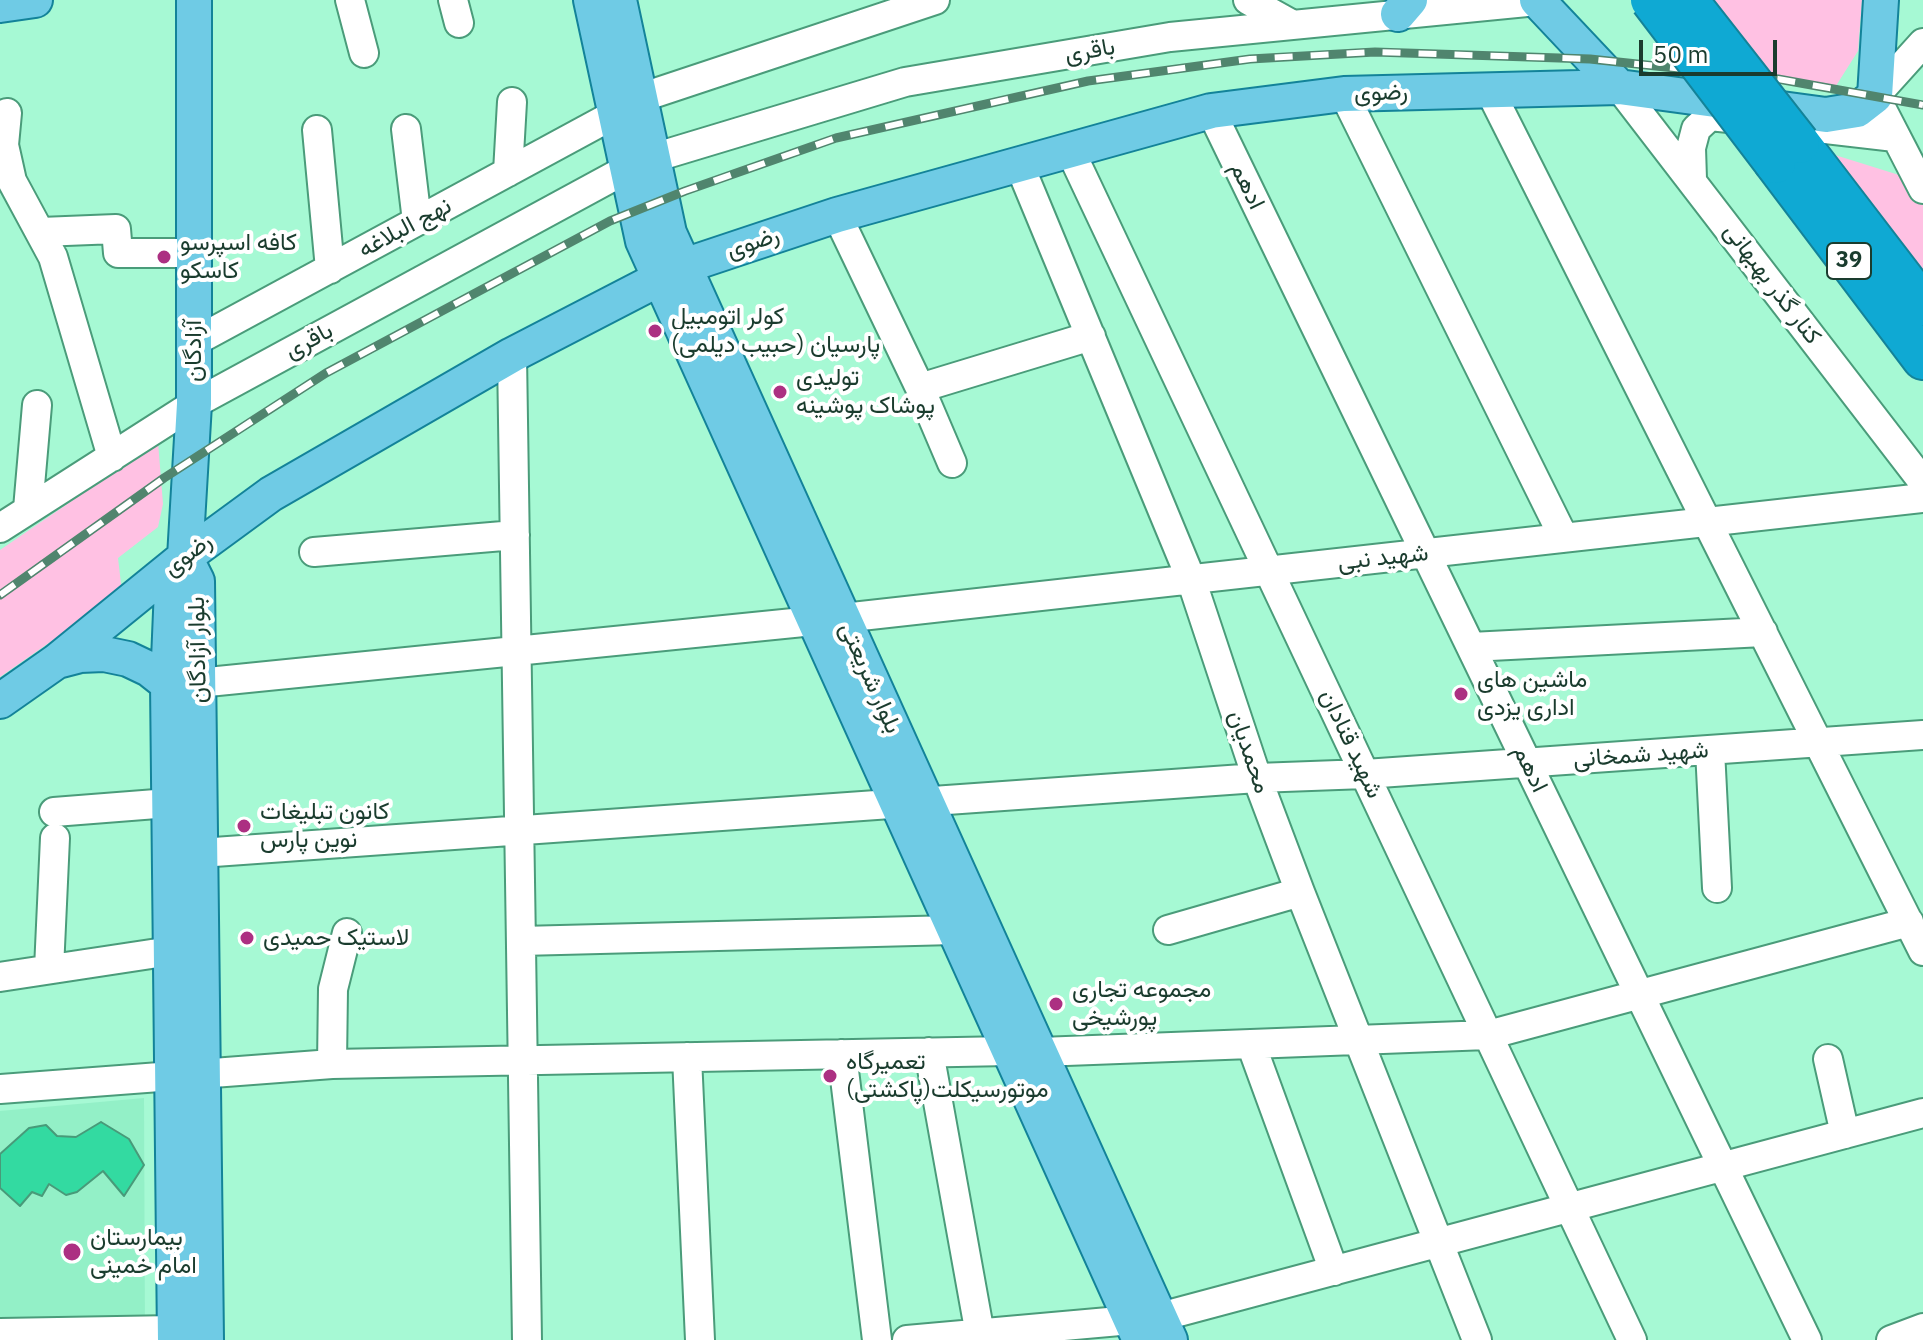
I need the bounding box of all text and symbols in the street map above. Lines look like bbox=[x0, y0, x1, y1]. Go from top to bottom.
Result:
scale bar bbox=[1643, 24, 1781, 74]
street label: باقری bbox=[1063, 32, 1117, 70]
text: 50 m bbox=[1653, 38, 1708, 70]
street label: رضوی bbox=[1354, 78, 1408, 108]
street label: ادهم bbox=[1223, 158, 1271, 214]
street label: نهج البلاغه bbox=[354, 192, 456, 264]
street label: کنار گذر بهبهانی bbox=[1717, 218, 1827, 350]
street label: رضوی bbox=[723, 221, 783, 265]
place label: کافه اسپرسو کاسکو bbox=[180, 229, 297, 285]
road number: 39 bbox=[1827, 243, 1871, 279]
marker: کافه اسپرسو کاسکو bbox=[155, 248, 173, 266]
place label: کولر اتومبیل پارسیان (حبیب دیلمی) bbox=[671, 303, 880, 359]
street label: باقری bbox=[280, 316, 338, 366]
street label: آزادگان bbox=[180, 320, 208, 382]
marker: کولر اتومبیل پارسیان (حبیب دیلمی) bbox=[646, 322, 664, 340]
place label: تولیدی پوشاک پوشینه bbox=[796, 364, 935, 420]
marker: تولیدی پوشاک پوشینه bbox=[771, 383, 789, 401]
street label: رضوی bbox=[158, 527, 218, 583]
street label: شهید نبی bbox=[1336, 539, 1430, 577]
street label: بلوار آزادگان bbox=[183, 596, 213, 704]
street label: بلوار شریعتی bbox=[833, 618, 907, 738]
place label: ماشین های اداری یزدی bbox=[1477, 666, 1587, 722]
street label: شهید قنادان bbox=[1313, 685, 1389, 803]
marker: ماشین های اداری یزدی bbox=[1452, 685, 1470, 703]
street label: محمدیان bbox=[1221, 707, 1277, 797]
street label: شهید شمخانی bbox=[1572, 736, 1710, 774]
street label: ادهم bbox=[1506, 741, 1554, 797]
place label: کانون تبلیغات نوین پارس bbox=[260, 798, 389, 854]
marker: کانون تبلیغات نوین پارس bbox=[235, 817, 253, 835]
place label: لاستیک حمیدی bbox=[263, 924, 409, 952]
marker: لاستیک حمیدی bbox=[238, 929, 256, 947]
place label: مجموعه تجاری پورشیخی bbox=[1072, 976, 1211, 1032]
marker: مجموعه تجاری پورشیخی bbox=[1047, 995, 1065, 1013]
place label: تعمیرگاه موتورسیکلت(پاکشتی) bbox=[846, 1048, 1049, 1104]
marker: تعمیرگاه موتورسیکلت(پاکشتی) bbox=[821, 1067, 839, 1085]
place label: بیمارستان امام خمینی bbox=[90, 1224, 197, 1280]
marker: بیمارستان امام خمینی bbox=[61, 1241, 83, 1263]

